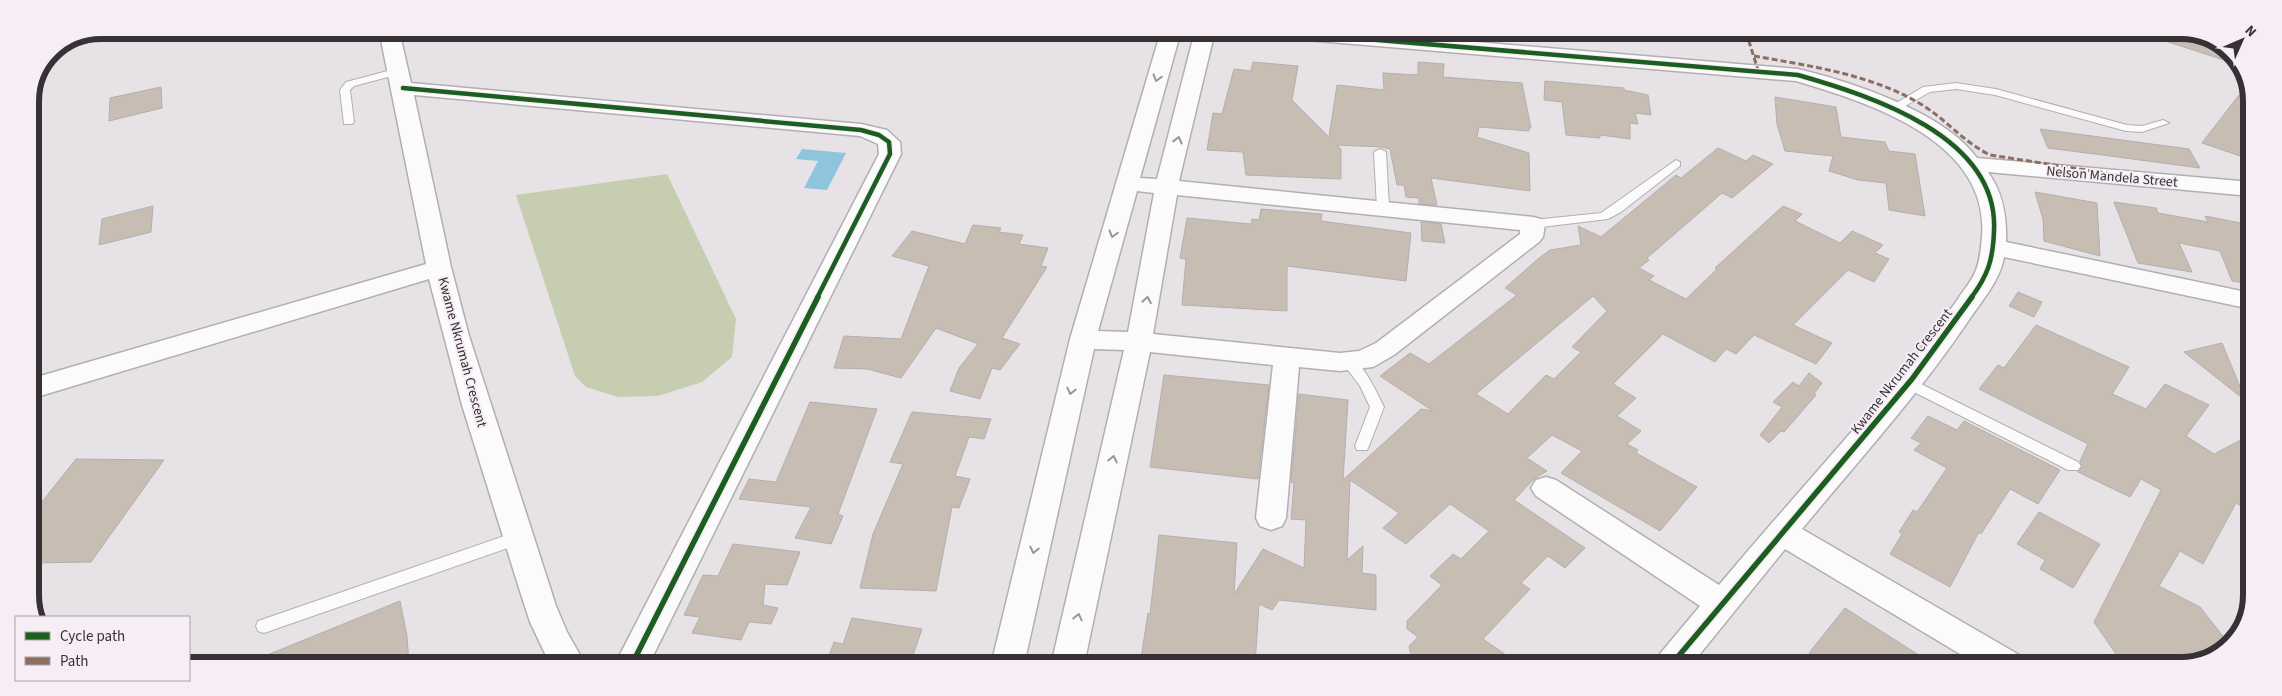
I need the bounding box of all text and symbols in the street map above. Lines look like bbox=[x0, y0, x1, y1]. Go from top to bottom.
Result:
north arrow bbox=[2217, 15, 2267, 65]
text: N bbox=[2240, 21, 2261, 42]
one-way arrow bbox=[1153, 74, 1163, 82]
one-way arrow bbox=[1172, 136, 1183, 145]
street label: Nelson Mandela Street bbox=[2045, 161, 2179, 193]
one-way arrow bbox=[1108, 230, 1118, 238]
street label: Kwame Nkrumah Crescent bbox=[432, 275, 492, 430]
one-way arrow bbox=[1141, 295, 1151, 304]
street label: Kwame Nkrumah Crescent bbox=[1846, 304, 1957, 439]
one-way arrow bbox=[1066, 387, 1077, 396]
one-way arrow bbox=[1107, 454, 1118, 463]
one-way arrow bbox=[1029, 545, 1040, 554]
one-way arrow bbox=[1072, 613, 1083, 622]
legend bbox=[15, 616, 190, 681]
text: Cycle path bbox=[60, 626, 125, 647]
text: Path bbox=[60, 651, 88, 672]

